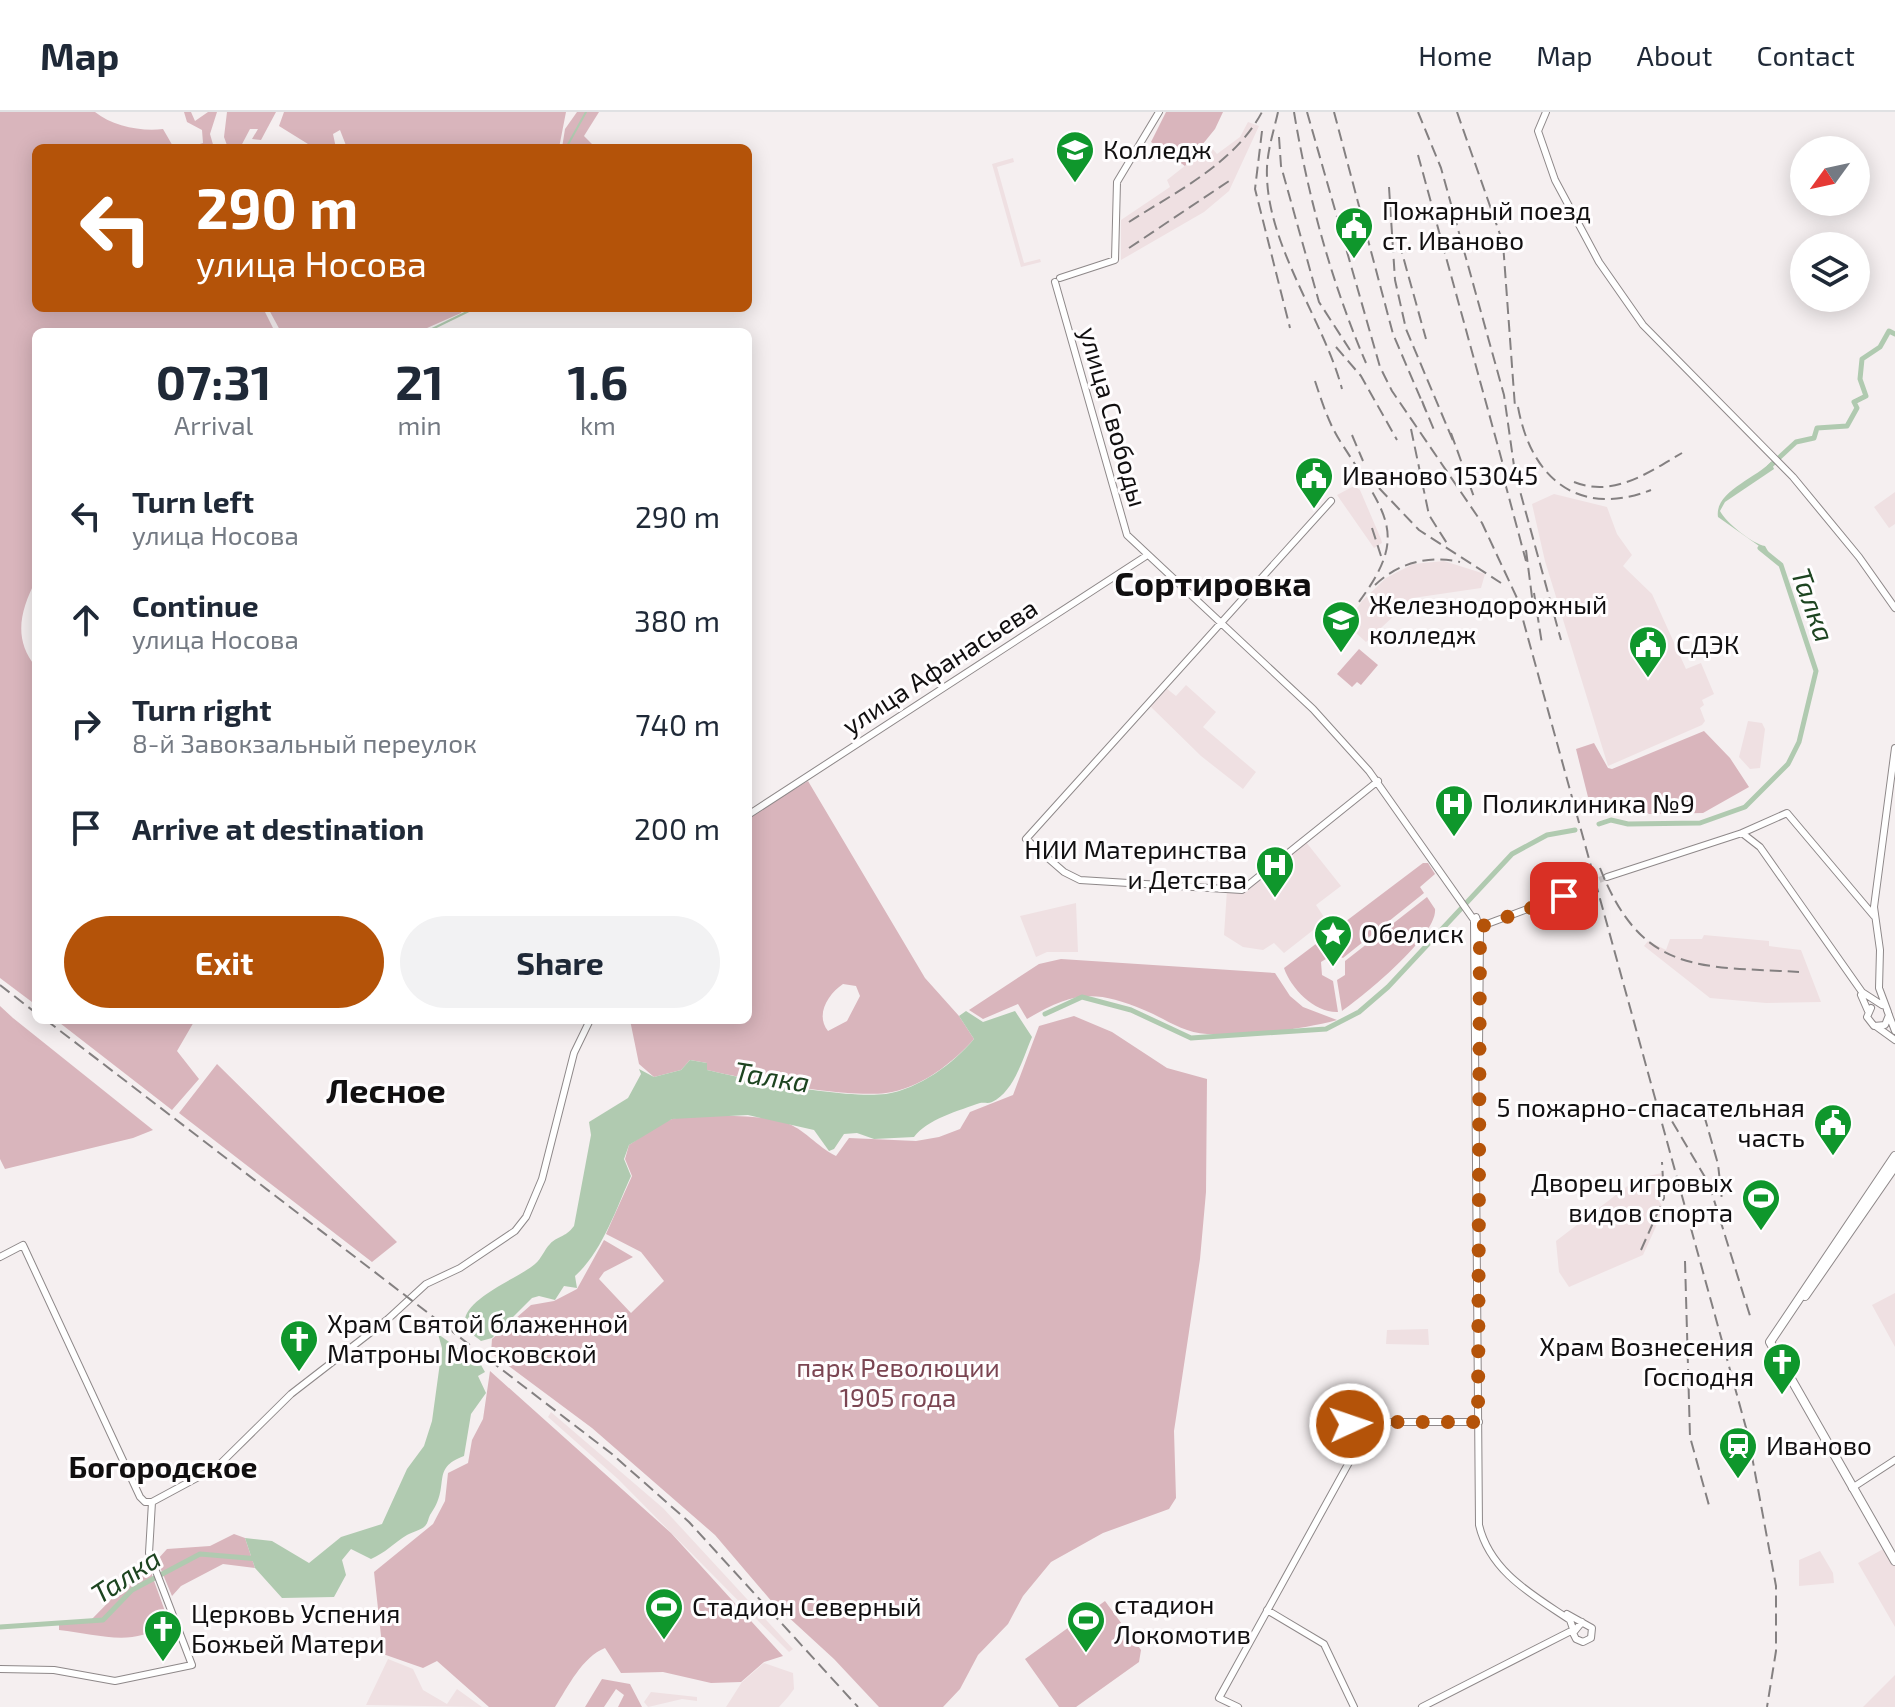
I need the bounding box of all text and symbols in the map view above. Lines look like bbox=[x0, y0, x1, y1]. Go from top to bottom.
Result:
text: Map bbox=[40, 32, 119, 78]
text: Home bbox=[1418, 38, 1492, 72]
text: Map bbox=[1536, 38, 1593, 72]
text: About bbox=[1637, 38, 1712, 72]
text: Contact bbox=[1756, 38, 1855, 72]
school or university icon: Колледж bbox=[1054, 129, 1096, 184]
place label: Колледж bbox=[1103, 133, 1212, 164]
north arrow bbox=[1790, 136, 1870, 216]
map controls bbox=[1790, 136, 1870, 312]
text: 290 m bbox=[196, 173, 358, 240]
icon: left bbox=[64, 176, 168, 280]
place label: Пожарный поезд ст. Иваново bbox=[1382, 194, 1591, 255]
public building icon: Пожарный поезд ст. Иваново bbox=[1333, 205, 1375, 260]
button: layers bbox=[1790, 232, 1870, 312]
text: улица Носова bbox=[196, 241, 427, 284]
street label: улица Свободы bbox=[1073, 323, 1155, 510]
text: 07:31 bbox=[156, 352, 272, 410]
text: 21 bbox=[395, 352, 444, 410]
text: 1.6 bbox=[568, 352, 628, 410]
text: Arrival bbox=[174, 409, 253, 440]
text: min bbox=[397, 409, 442, 440]
text: km bbox=[580, 409, 616, 440]
public building icon: Иваново 153045 bbox=[1293, 455, 1335, 510]
place label: Иваново 153045 bbox=[1342, 459, 1538, 490]
text: Turn left bbox=[132, 483, 254, 519]
icon: left bbox=[64, 494, 108, 538]
text: 290 m bbox=[635, 498, 720, 534]
text: улица Носова bbox=[132, 519, 299, 550]
district label: Сортировка bbox=[1114, 562, 1312, 603]
water label: Талка bbox=[1785, 563, 1843, 646]
text: Continue bbox=[132, 587, 259, 623]
place label: Железнодорожный колледж bbox=[1369, 588, 1607, 649]
street label: улица Афанасьева bbox=[836, 591, 1043, 741]
icon: ahead bbox=[64, 598, 108, 642]
school or university icon: Железнодорожный колледж bbox=[1320, 599, 1362, 654]
text: 380 m bbox=[634, 602, 720, 638]
text: улица Носова bbox=[132, 623, 299, 654]
public building icon: СДЭК bbox=[1627, 624, 1669, 679]
place label: СДЭК bbox=[1676, 628, 1739, 659]
text: Turn right bbox=[132, 691, 272, 727]
icon: right bbox=[64, 702, 108, 746]
text: 740 m bbox=[635, 706, 720, 742]
text: 8-й Завокзальный переулок bbox=[132, 727, 477, 758]
hospital icon: Поликлиника №9 bbox=[1433, 783, 1475, 838]
place label: Поликлиника №9 bbox=[1482, 787, 1695, 818]
icon: arrive bbox=[64, 806, 108, 850]
text: Arrive at destination bbox=[132, 810, 424, 846]
text: 200 m bbox=[634, 810, 720, 846]
place label: НИИ Материнства и Детства bbox=[1024, 833, 1247, 894]
hospital icon: НИИ Материнства и Детства bbox=[1254, 844, 1296, 899]
pin bbox=[1530, 862, 1598, 930]
icon: arrive bbox=[1542, 874, 1586, 918]
place icon: Обелиск bbox=[1312, 913, 1354, 968]
button: Exit bbox=[64, 916, 384, 1008]
button: Share bbox=[400, 916, 720, 1008]
place label: Обелиск bbox=[1361, 917, 1464, 948]
water label: Талка bbox=[732, 1053, 812, 1099]
district label: Лесное bbox=[326, 1069, 446, 1110]
place label: 5 пожарно-спасательная часть bbox=[1496, 1091, 1805, 1152]
public building icon: 5 пожарно-спасательная часть bbox=[1812, 1102, 1854, 1157]
place label: Дворец игровых видов спорта bbox=[1531, 1166, 1733, 1227]
sports icon: Дворец игровых видов спорта bbox=[1740, 1177, 1782, 1232]
place label: Храм Святой блаженной Матроны Московской bbox=[327, 1307, 628, 1368]
church icon: Храм Святой блаженной Матроны Московской bbox=[278, 1318, 320, 1373]
place label: Храм Вознесения Господня bbox=[1539, 1330, 1754, 1391]
church icon: Храм Вознесения Господня bbox=[1761, 1341, 1803, 1396]
park label: парк Революции 1905 года bbox=[796, 1351, 1000, 1412]
position arrow bbox=[1308, 1382, 1392, 1466]
station icon: Иваново bbox=[1717, 1425, 1759, 1480]
place label: Иваново bbox=[1766, 1429, 1872, 1460]
district label: Богородское bbox=[68, 1448, 258, 1484]
water label: Талка bbox=[84, 1540, 167, 1610]
sports icon: Стадион Северный bbox=[643, 1586, 685, 1641]
place label: стадион Локомотив bbox=[1114, 1588, 1251, 1649]
place label: Стадион Северный bbox=[692, 1590, 922, 1621]
place label: Церковь Успения Божьей Матери bbox=[191, 1597, 400, 1658]
sports icon: стадион Локомотив bbox=[1065, 1599, 1107, 1654]
church icon: Церковь Успения Божьей Матери bbox=[142, 1608, 184, 1663]

